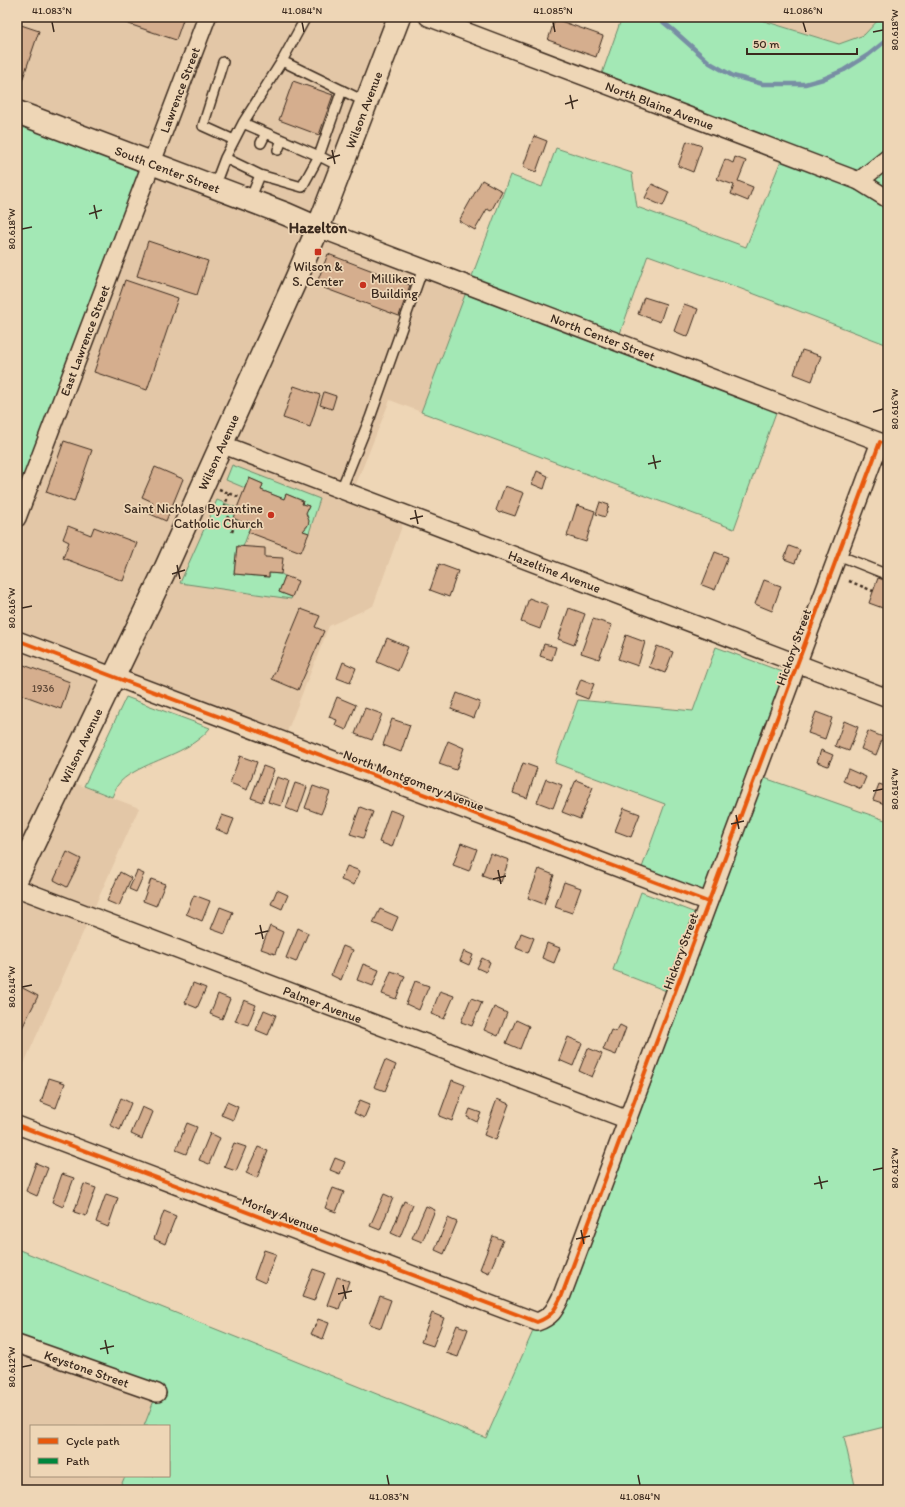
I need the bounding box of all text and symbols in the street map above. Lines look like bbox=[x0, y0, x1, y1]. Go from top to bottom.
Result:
text: 41.083°N bbox=[32, 4, 72, 17]
text: 41.084°N bbox=[282, 4, 322, 17]
text: 41.085°N bbox=[533, 4, 573, 17]
text: 41.086°N bbox=[783, 4, 823, 17]
text: 80.618°W bbox=[888, 9, 901, 51]
scale bar bbox=[747, 30, 857, 56]
text: 50 m bbox=[753, 37, 779, 51]
street label: Lawrence Street bbox=[157, 45, 203, 135]
street label: Wilson Avenue bbox=[342, 69, 385, 151]
street label: North Blaine Avenue bbox=[603, 78, 716, 133]
street label: South Center Street bbox=[113, 143, 222, 196]
text: 80.618°W bbox=[5, 208, 18, 250]
district label: Hazelton bbox=[289, 219, 348, 237]
marker: Wilson & S. Center bbox=[313, 247, 323, 257]
place label: Wilson & S. Center bbox=[292, 259, 345, 289]
place label: Milliken Building bbox=[371, 271, 418, 301]
marker: Milliken Building bbox=[358, 280, 368, 290]
street label: East Lawrence Street bbox=[57, 283, 113, 398]
street label: North Center Street bbox=[548, 310, 657, 364]
text: 80.616°W bbox=[888, 388, 901, 429]
street label: Wilson Avenue bbox=[195, 412, 242, 493]
place label: Saint Nicholas Byzantine Catholic Church bbox=[124, 501, 263, 531]
marker: Saint Nicholas Byzantine Catholic Church bbox=[266, 510, 276, 520]
street label: Hazeltine Avenue bbox=[506, 547, 603, 596]
text: 80.616°W bbox=[5, 587, 18, 628]
street label: Hickory Street bbox=[773, 607, 814, 688]
house number: 1936 bbox=[32, 682, 55, 695]
street label: Wilson Avenue bbox=[57, 706, 106, 786]
street label: North Montgomery Avenue bbox=[341, 747, 486, 814]
text: 80.614°W bbox=[888, 768, 901, 810]
street label: Hickory Street bbox=[660, 911, 701, 992]
text: 80.614°W bbox=[5, 966, 18, 1008]
street label: Palmer Avenue bbox=[281, 983, 364, 1026]
text: 80.612°W bbox=[888, 1147, 901, 1188]
street label: Morley Avenue bbox=[240, 1193, 322, 1236]
text: 80.612°W bbox=[5, 1346, 18, 1387]
street label: Keystone Street bbox=[42, 1347, 131, 1391]
legend bbox=[30, 1425, 170, 1477]
text: Cycle path bbox=[66, 1434, 120, 1448]
text: Path bbox=[66, 1454, 89, 1468]
text: 41.083°N bbox=[369, 1490, 409, 1503]
text: 41.084°N bbox=[620, 1490, 660, 1503]

